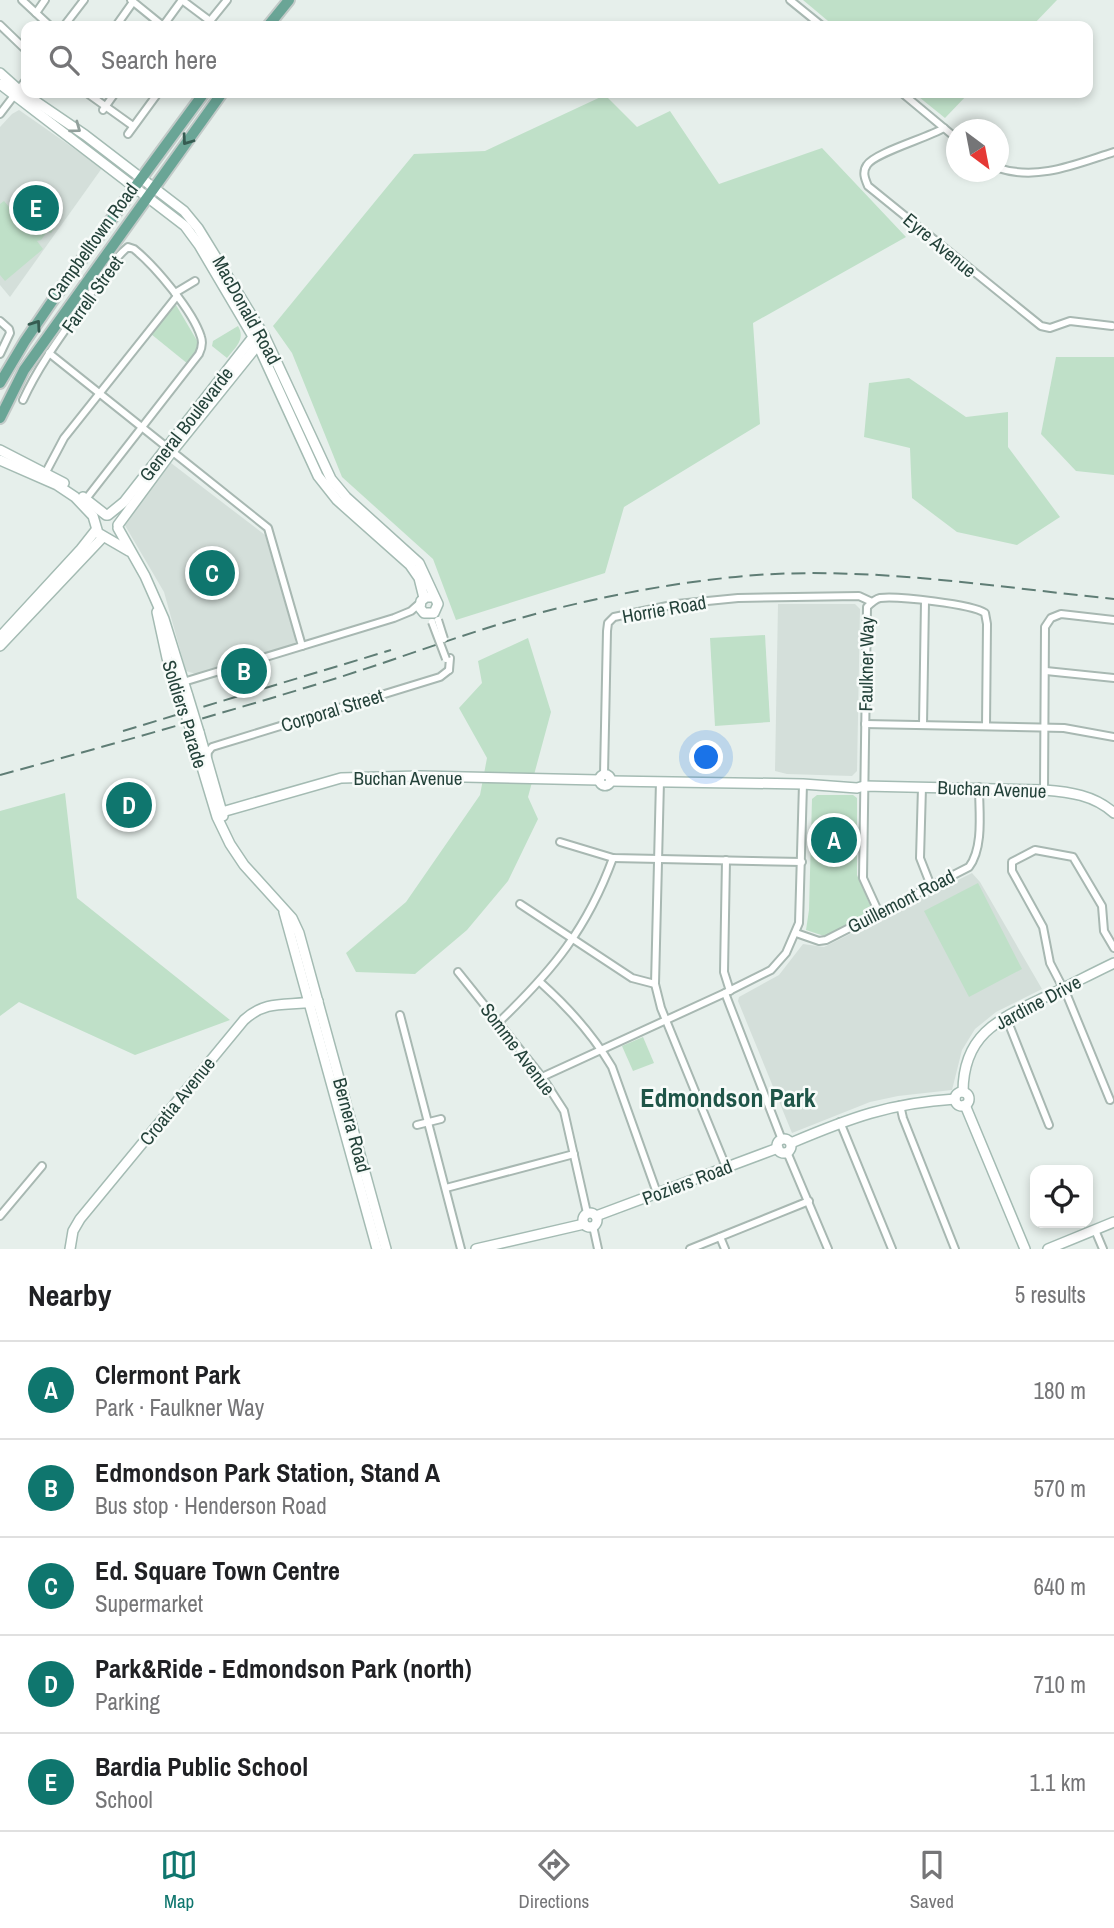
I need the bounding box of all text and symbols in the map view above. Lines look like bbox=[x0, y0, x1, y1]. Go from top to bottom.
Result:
search box bbox=[21, 21, 1093, 98]
icon: search bbox=[45, 41, 83, 79]
text: Search here bbox=[101, 42, 217, 77]
north arrow bbox=[946, 119, 1009, 182]
one-way arrow bbox=[68, 120, 80, 133]
one-way arrow bbox=[183, 132, 196, 145]
street label: Campbelltown Road bbox=[40, 178, 144, 306]
pin: E bbox=[13, 182, 59, 234]
street label: Eyre Avenue bbox=[898, 207, 982, 283]
street label: Farrell Street bbox=[55, 250, 129, 338]
street label: MacDonald Road bbox=[206, 251, 288, 369]
one-way arrow bbox=[28, 320, 40, 333]
street label: General Boulevarde bbox=[133, 361, 239, 487]
pin: C bbox=[189, 547, 235, 599]
street label: Horrie Road bbox=[620, 589, 708, 629]
street label: Faulkner Way bbox=[852, 616, 880, 712]
pin: B bbox=[221, 645, 267, 697]
street label: Soldiers Parade bbox=[156, 657, 214, 771]
street label: Corporal Street bbox=[278, 682, 387, 738]
your location bbox=[689, 740, 723, 774]
street label: Buchan Avenue bbox=[354, 765, 462, 791]
street label: Buchan Avenue bbox=[937, 774, 1047, 804]
pin: D bbox=[106, 779, 152, 831]
pin: A bbox=[811, 814, 857, 866]
street label: Guillemont Road bbox=[843, 863, 959, 939]
street label: Jardine Drive bbox=[991, 969, 1085, 1035]
street label: Somme Avenue bbox=[475, 997, 561, 1101]
street label: Croatia Avenue bbox=[133, 1051, 221, 1151]
street label: Bernera Road bbox=[327, 1075, 377, 1175]
district label: Edmondson Park bbox=[640, 1080, 816, 1115]
street label: Poziers Road bbox=[638, 1153, 736, 1211]
map controls bbox=[1030, 1165, 1093, 1228]
button: locate bbox=[1030, 1165, 1093, 1228]
text: Nearby bbox=[28, 1275, 111, 1315]
text: 5 results bbox=[1015, 1279, 1086, 1310]
text: Clermont Park bbox=[95, 1357, 241, 1392]
text: A bbox=[44, 1375, 58, 1406]
text: 180 m bbox=[1034, 1375, 1086, 1406]
text: Park · Faulkner Way bbox=[95, 1392, 264, 1423]
text: Edmondson Park Station, Stand A bbox=[95, 1455, 440, 1490]
text: B bbox=[44, 1473, 58, 1504]
text: 570 m bbox=[1034, 1473, 1086, 1504]
text: Bus stop · Henderson Road bbox=[95, 1490, 327, 1521]
text: Ed. Square Town Centre bbox=[95, 1553, 340, 1588]
text: C bbox=[44, 1571, 58, 1602]
text: 640 m bbox=[1034, 1571, 1086, 1602]
text: Supermarket bbox=[95, 1588, 203, 1619]
text: Park&Ride - Edmondson Park (north) bbox=[95, 1651, 472, 1686]
text: D bbox=[44, 1669, 58, 1700]
text: 710 m bbox=[1034, 1669, 1086, 1700]
text: Parking bbox=[95, 1686, 160, 1717]
text: Bardia Public School bbox=[95, 1749, 308, 1784]
text: E bbox=[45, 1767, 57, 1798]
text: 1.1 km bbox=[1029, 1767, 1086, 1798]
text: School bbox=[95, 1784, 153, 1815]
tab: Map bbox=[160, 1846, 198, 1914]
tab: Directions bbox=[518, 1846, 589, 1914]
tab: Saved bbox=[910, 1846, 954, 1914]

